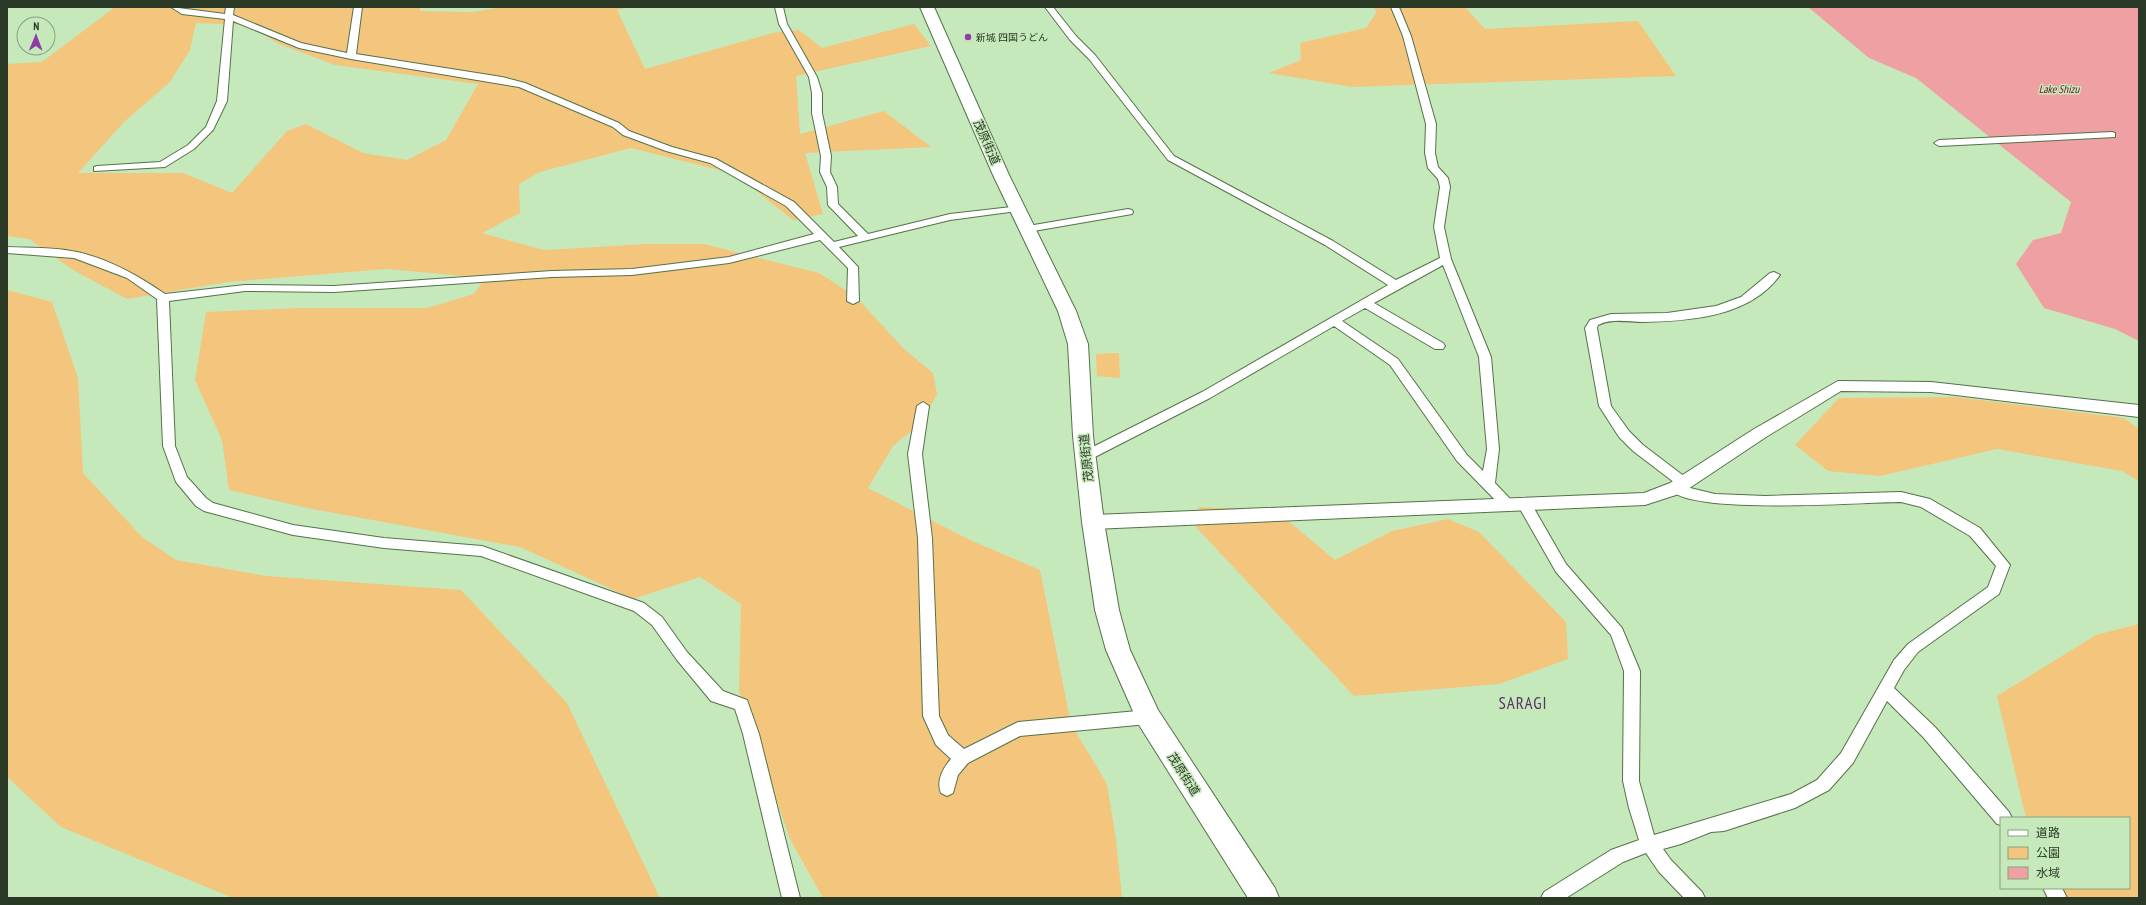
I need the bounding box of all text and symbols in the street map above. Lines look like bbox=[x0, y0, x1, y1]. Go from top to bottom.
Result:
north arrow bbox=[16, 16, 56, 56]
text: N bbox=[33, 19, 39, 33]
place label: 新城 四国うどん bbox=[976, 31, 1048, 44]
marker: 新城 四国うどん bbox=[963, 32, 973, 42]
water label: Lake Shizu bbox=[2039, 82, 2080, 96]
street label: 茂原街道 bbox=[970, 117, 1004, 167]
street label: 茂原街道 bbox=[1076, 433, 1096, 483]
district label: SARAGI bbox=[1498, 692, 1548, 714]
street label: 茂原街道 bbox=[1165, 750, 1203, 798]
legend bbox=[2000, 817, 2130, 889]
text: 道路 bbox=[2036, 825, 2060, 840]
text: 公園 bbox=[2036, 845, 2060, 860]
text: 水域 bbox=[2036, 865, 2060, 880]

